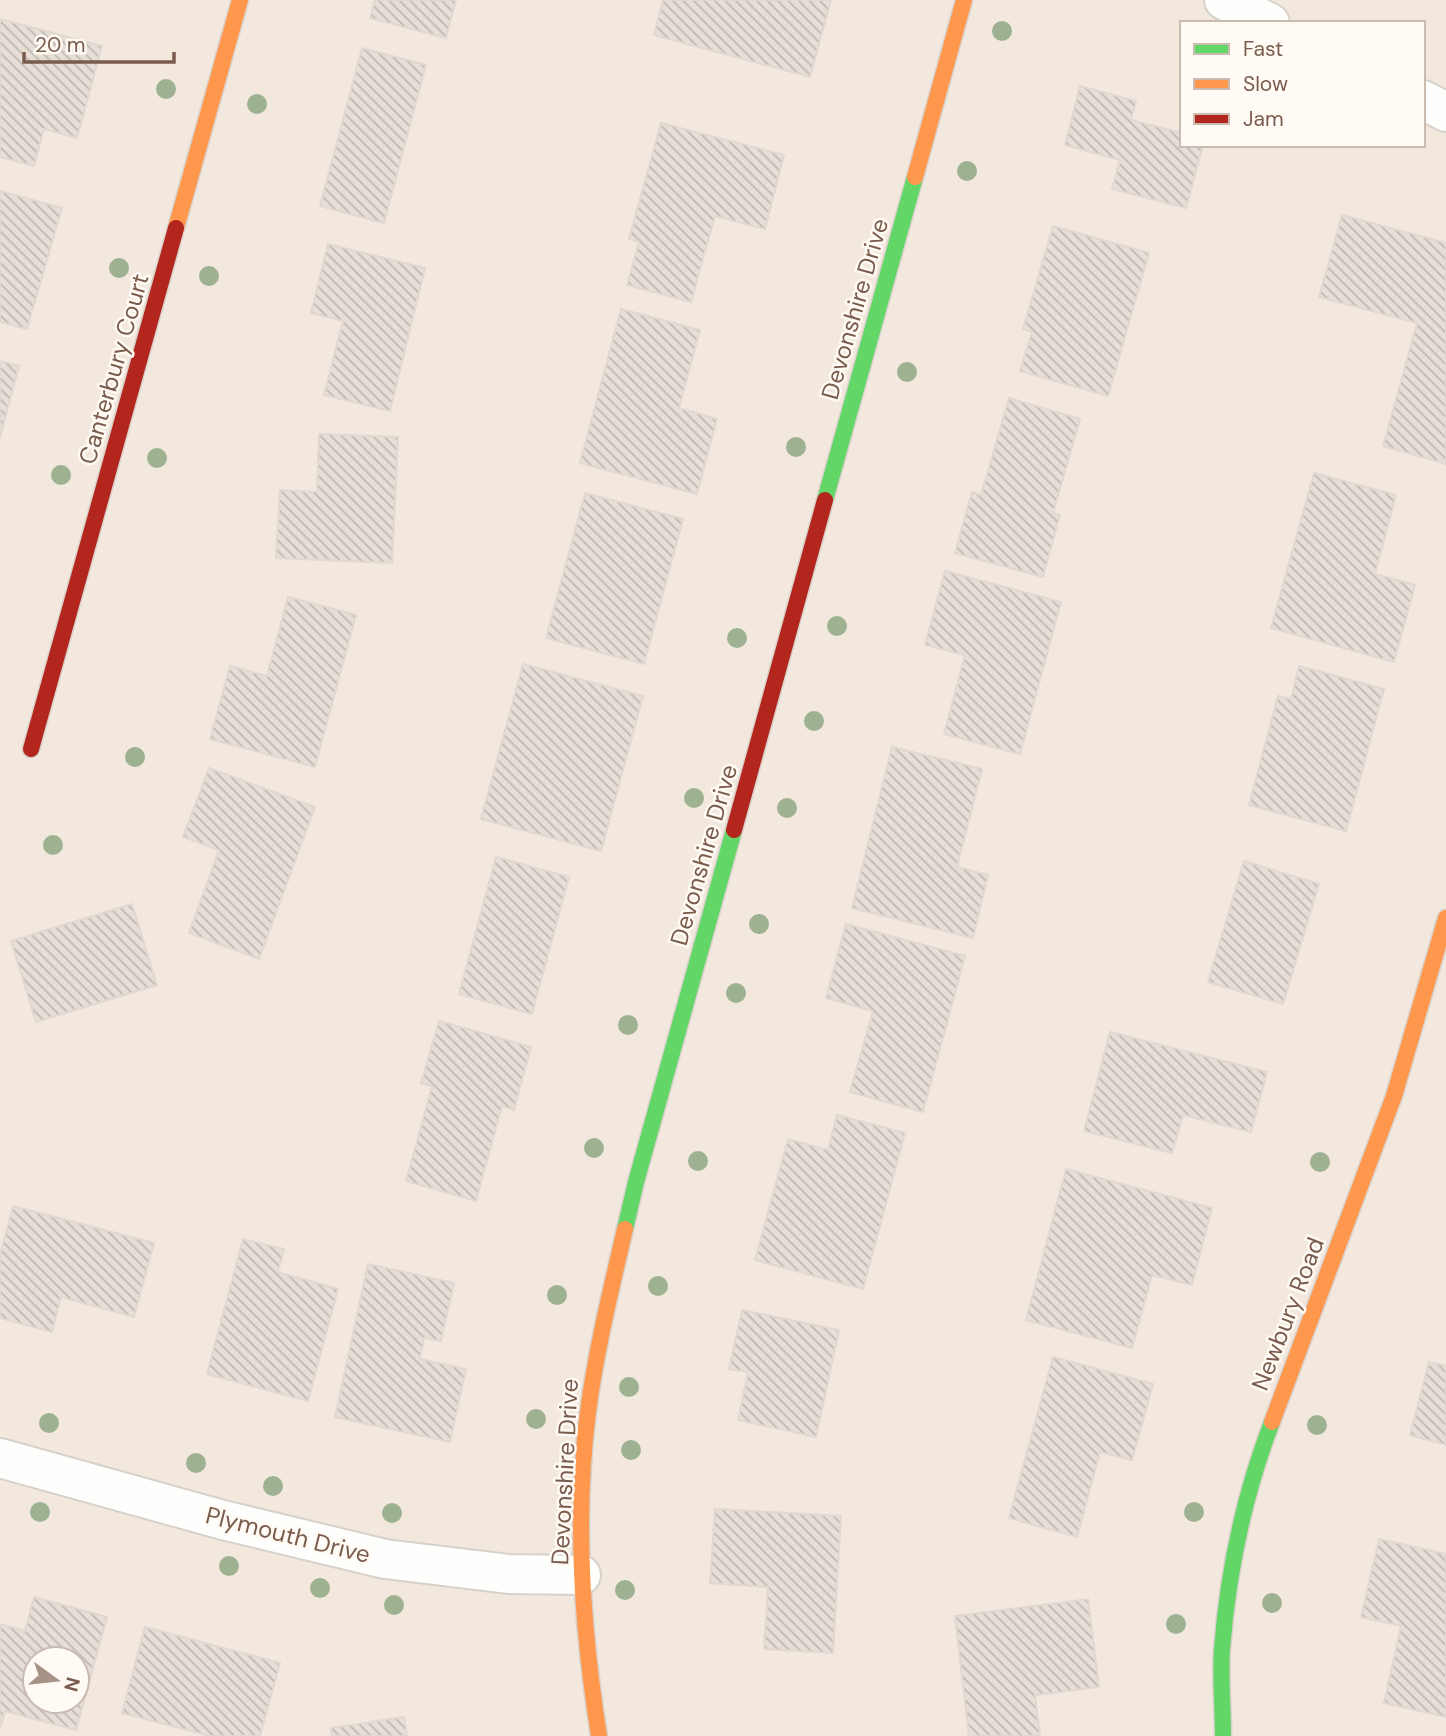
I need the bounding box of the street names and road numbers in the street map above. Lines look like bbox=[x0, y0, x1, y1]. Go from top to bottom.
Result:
street label: Devonshire Drive bbox=[814, 215, 895, 403]
street label: Canterbury Court bbox=[72, 270, 156, 468]
street label: Devonshire Drive bbox=[663, 761, 744, 949]
street label: Newbury Road bbox=[1244, 1233, 1331, 1395]
street label: Devonshire Drive bbox=[544, 1378, 585, 1566]
street label: Plymouth Drive bbox=[203, 1499, 374, 1570]

